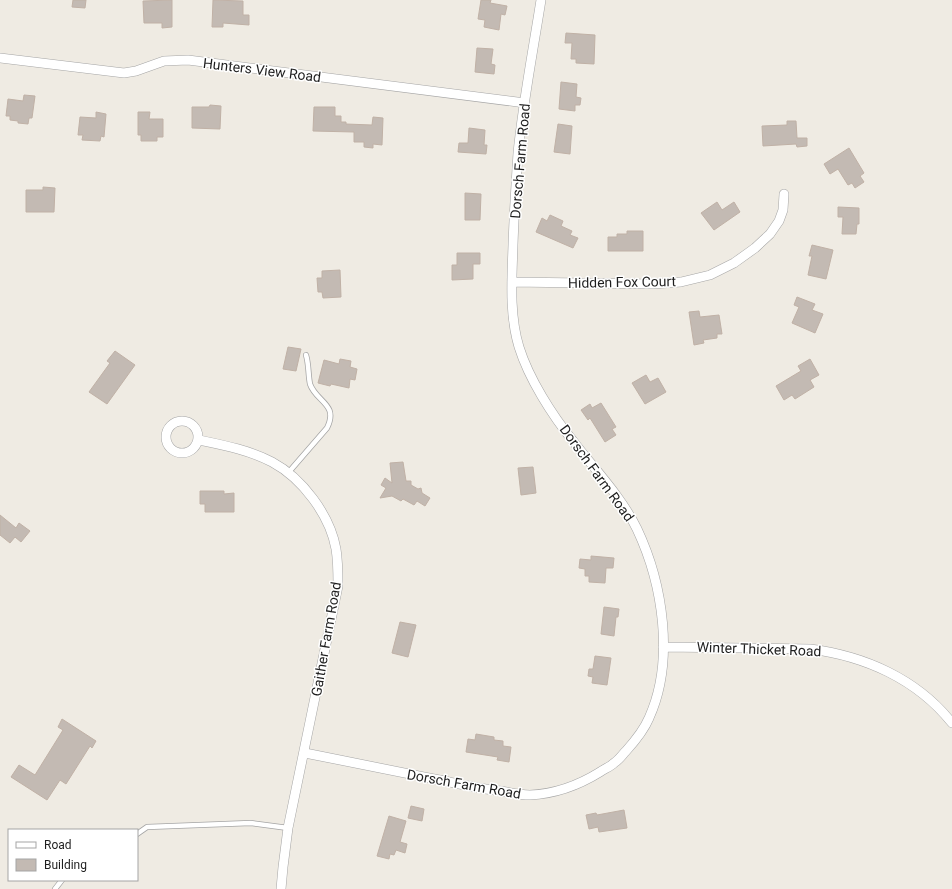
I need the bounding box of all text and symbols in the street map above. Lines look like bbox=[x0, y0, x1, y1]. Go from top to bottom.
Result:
street label: Hunters View Road bbox=[202, 55, 322, 85]
street label: Dorsch Farm Road bbox=[507, 103, 533, 219]
street label: Hidden Fox Court bbox=[568, 273, 677, 291]
street label: Dorsch Farm Road bbox=[557, 422, 637, 524]
street label: Gaither Farm Road bbox=[308, 580, 344, 698]
street label: Winter Thicket Road bbox=[696, 639, 822, 659]
street label: Dorsch Farm Road bbox=[406, 766, 522, 802]
legend bbox=[8, 829, 138, 881]
text: Road bbox=[44, 838, 72, 852]
text: Building bbox=[44, 858, 87, 872]

